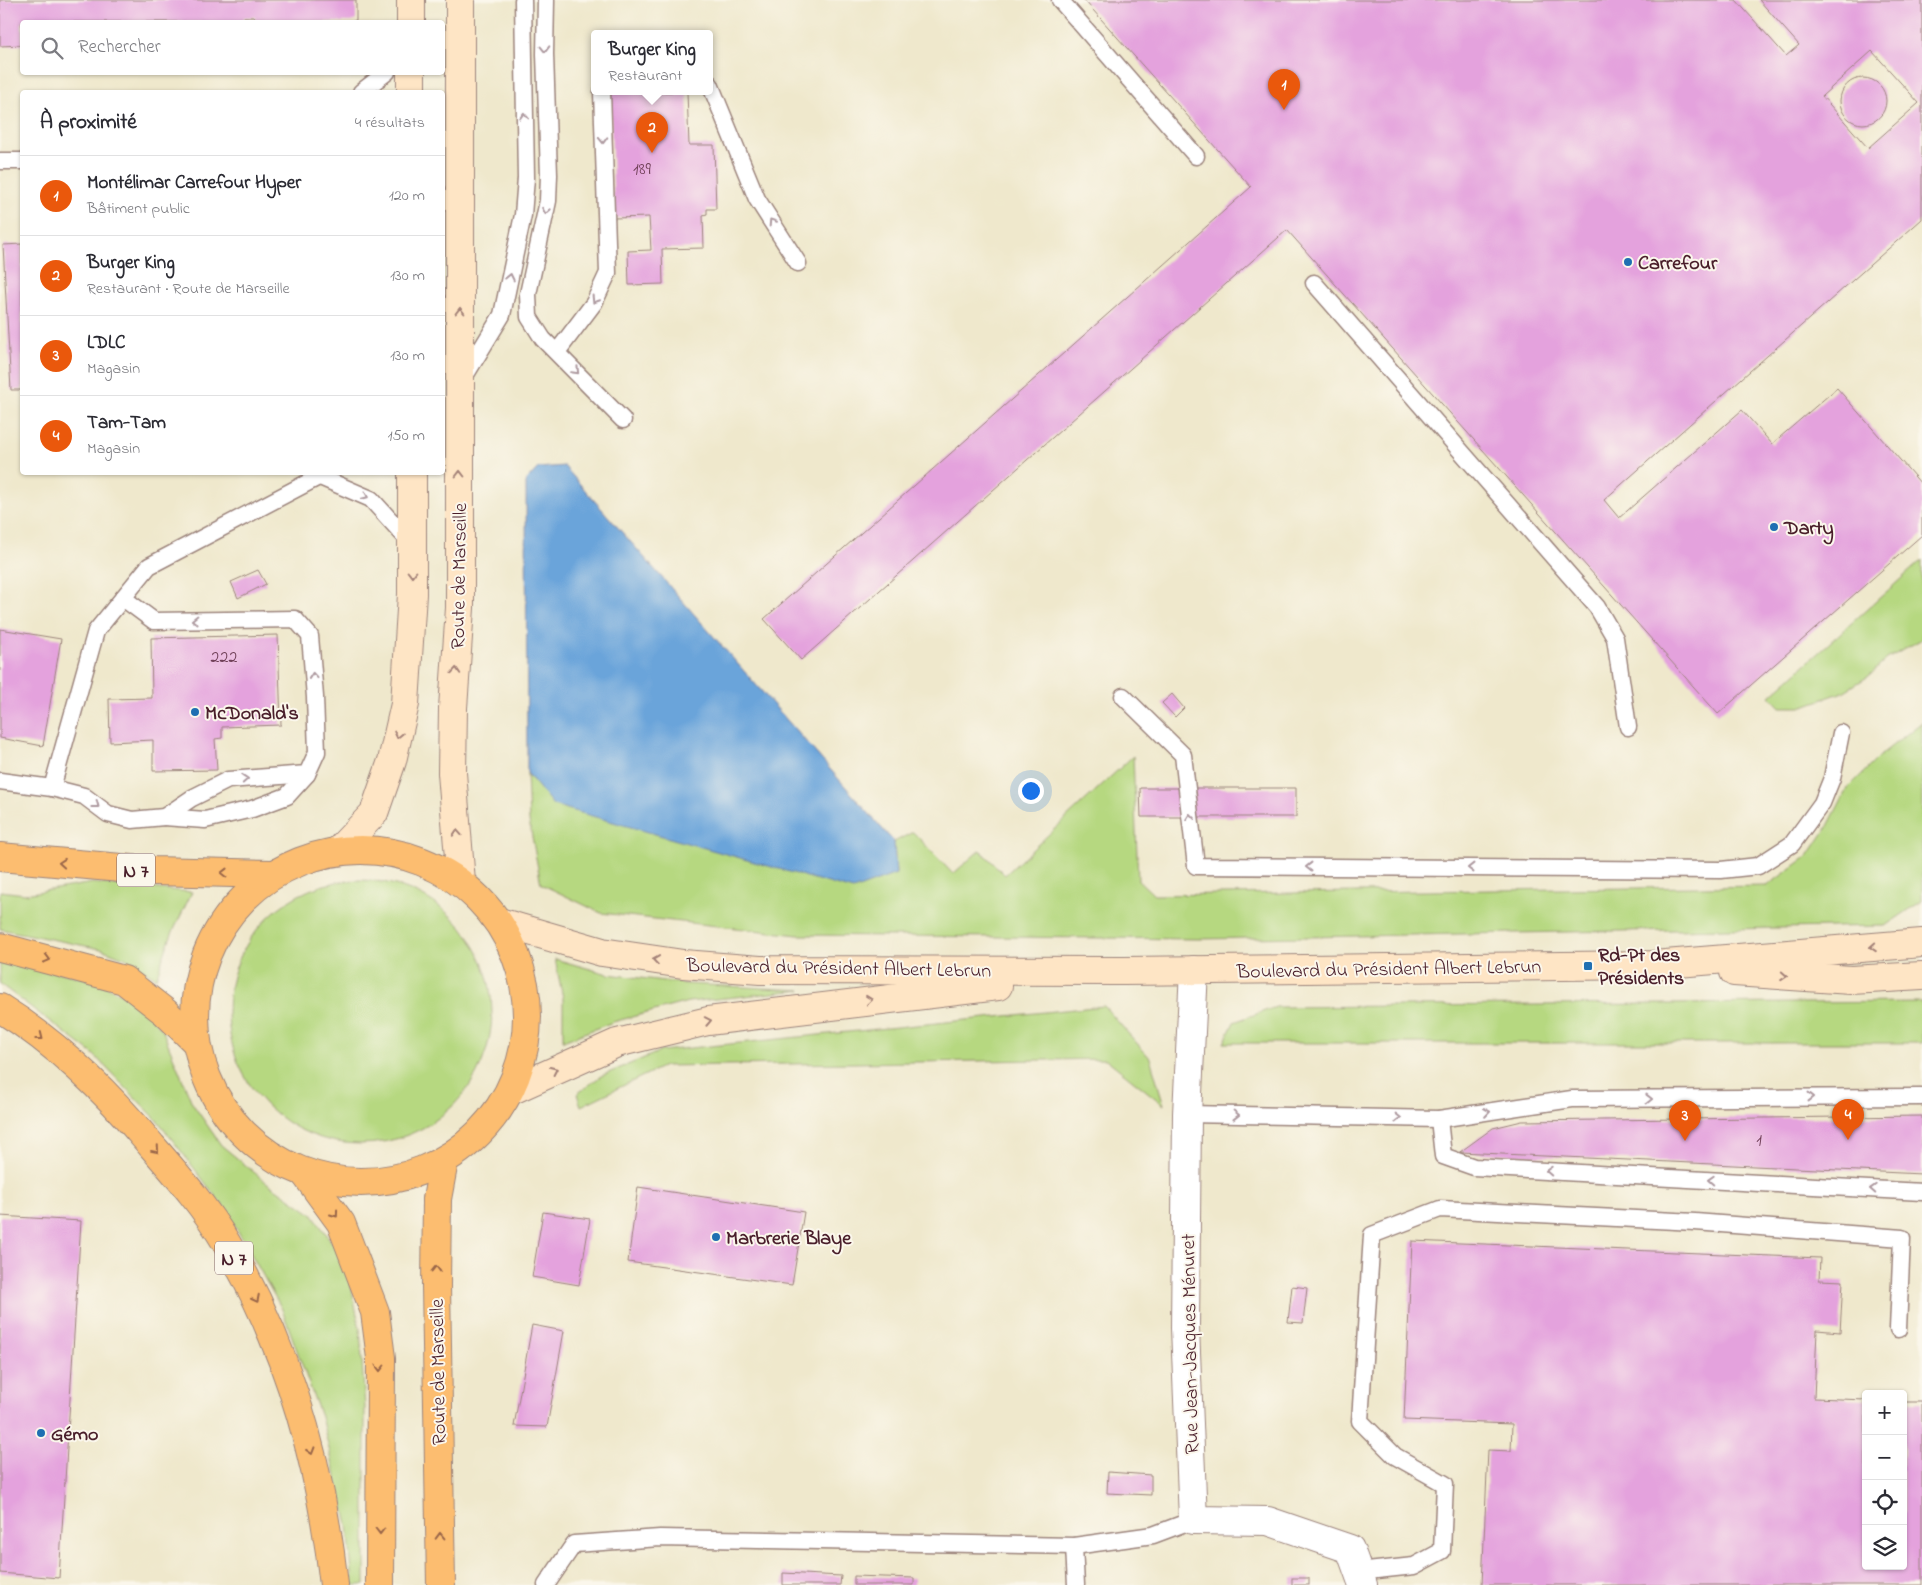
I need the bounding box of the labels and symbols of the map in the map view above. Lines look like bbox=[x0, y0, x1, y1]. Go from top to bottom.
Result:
one-way arrow bbox=[540, 45, 550, 53]
pin: 1 bbox=[1268, 69, 1300, 110]
one-way arrow bbox=[519, 112, 529, 120]
pin: 2 bbox=[636, 112, 668, 153]
one-way arrow bbox=[598, 137, 609, 145]
house number: 189 bbox=[633, 157, 652, 183]
one-way arrow bbox=[541, 206, 552, 215]
one-way arrow bbox=[768, 218, 778, 227]
place label: Carrefour bbox=[1638, 250, 1718, 279]
marker: Carrefour bbox=[1622, 256, 1634, 268]
one-way arrow bbox=[504, 272, 515, 281]
one-way arrow bbox=[592, 294, 602, 303]
one-way arrow bbox=[455, 307, 465, 315]
one-way arrow bbox=[570, 365, 579, 374]
one-way arrow bbox=[455, 470, 465, 478]
one-way arrow bbox=[360, 490, 369, 500]
street label: Route de Marseille bbox=[445, 503, 476, 649]
place label: Darty bbox=[1783, 515, 1834, 545]
marker: Darty bbox=[1768, 521, 1780, 533]
one-way arrow bbox=[407, 570, 417, 578]
one-way arrow bbox=[190, 615, 198, 626]
house number: 222 bbox=[211, 645, 237, 671]
one-way arrow bbox=[450, 667, 461, 675]
one-way arrow bbox=[308, 671, 319, 679]
place label: McDonald's bbox=[205, 700, 299, 729]
marker: McDonald's bbox=[189, 706, 201, 718]
one-way arrow bbox=[393, 731, 403, 740]
one-way arrow bbox=[241, 773, 249, 784]
your location bbox=[1018, 778, 1044, 804]
one-way arrow bbox=[90, 799, 100, 808]
one-way arrow bbox=[1185, 812, 1196, 820]
one-way arrow bbox=[452, 829, 463, 837]
road number: N 7 bbox=[117, 854, 155, 886]
one-way arrow bbox=[57, 858, 65, 869]
one-way arrow bbox=[1305, 862, 1312, 872]
one-way arrow bbox=[1467, 863, 1475, 873]
one-way arrow bbox=[219, 868, 227, 878]
one-way arrow bbox=[1869, 941, 1877, 952]
place label: Rd-Pt des Présidents bbox=[1598, 942, 1684, 994]
street label: Boulevard du Président Albert Lebrun bbox=[685, 952, 992, 987]
one-way arrow bbox=[43, 953, 51, 963]
street label: Boulevard du Président Albert Lebrun bbox=[1235, 953, 1542, 988]
one-way arrow bbox=[651, 956, 660, 966]
marker: Rd-Pt des Présidents bbox=[1582, 960, 1594, 972]
one-way arrow bbox=[1780, 970, 1788, 981]
one-way arrow bbox=[866, 995, 874, 1006]
one-way arrow bbox=[704, 1016, 713, 1027]
one-way arrow bbox=[34, 1031, 43, 1040]
one-way arrow bbox=[549, 1066, 558, 1076]
one-way arrow bbox=[1808, 1092, 1815, 1102]
one-way arrow bbox=[1645, 1093, 1653, 1104]
pin: 4 bbox=[1832, 1099, 1864, 1140]
pin: 3 bbox=[1669, 1100, 1701, 1141]
one-way arrow bbox=[1483, 1107, 1491, 1118]
one-way arrow bbox=[1232, 1110, 1240, 1120]
one-way arrow bbox=[1394, 1113, 1402, 1123]
house number: 1 bbox=[1756, 1128, 1762, 1154]
one-way arrow bbox=[150, 1144, 159, 1153]
one-way arrow bbox=[1545, 1165, 1553, 1176]
one-way arrow bbox=[1707, 1175, 1715, 1186]
one-way arrow bbox=[1869, 1184, 1877, 1195]
one-way arrow bbox=[329, 1208, 338, 1218]
place label: Marbrerie Blaye bbox=[726, 1225, 852, 1255]
marker: Marbrerie Blaye bbox=[710, 1231, 722, 1243]
street label: Rue Jean-Jacques Ménuret bbox=[1175, 1233, 1208, 1455]
road number: N 7 bbox=[215, 1242, 253, 1274]
one-way arrow bbox=[431, 1265, 441, 1272]
one-way arrow bbox=[250, 1293, 260, 1302]
street label: Route de Marseille bbox=[424, 1299, 455, 1445]
one-way arrow bbox=[375, 1365, 386, 1373]
place label: Gémo bbox=[51, 1421, 98, 1450]
marker: Gémo bbox=[35, 1427, 47, 1439]
one-way arrow bbox=[306, 1446, 316, 1455]
one-way arrow bbox=[375, 1528, 385, 1535]
one-way arrow bbox=[435, 1532, 445, 1540]

